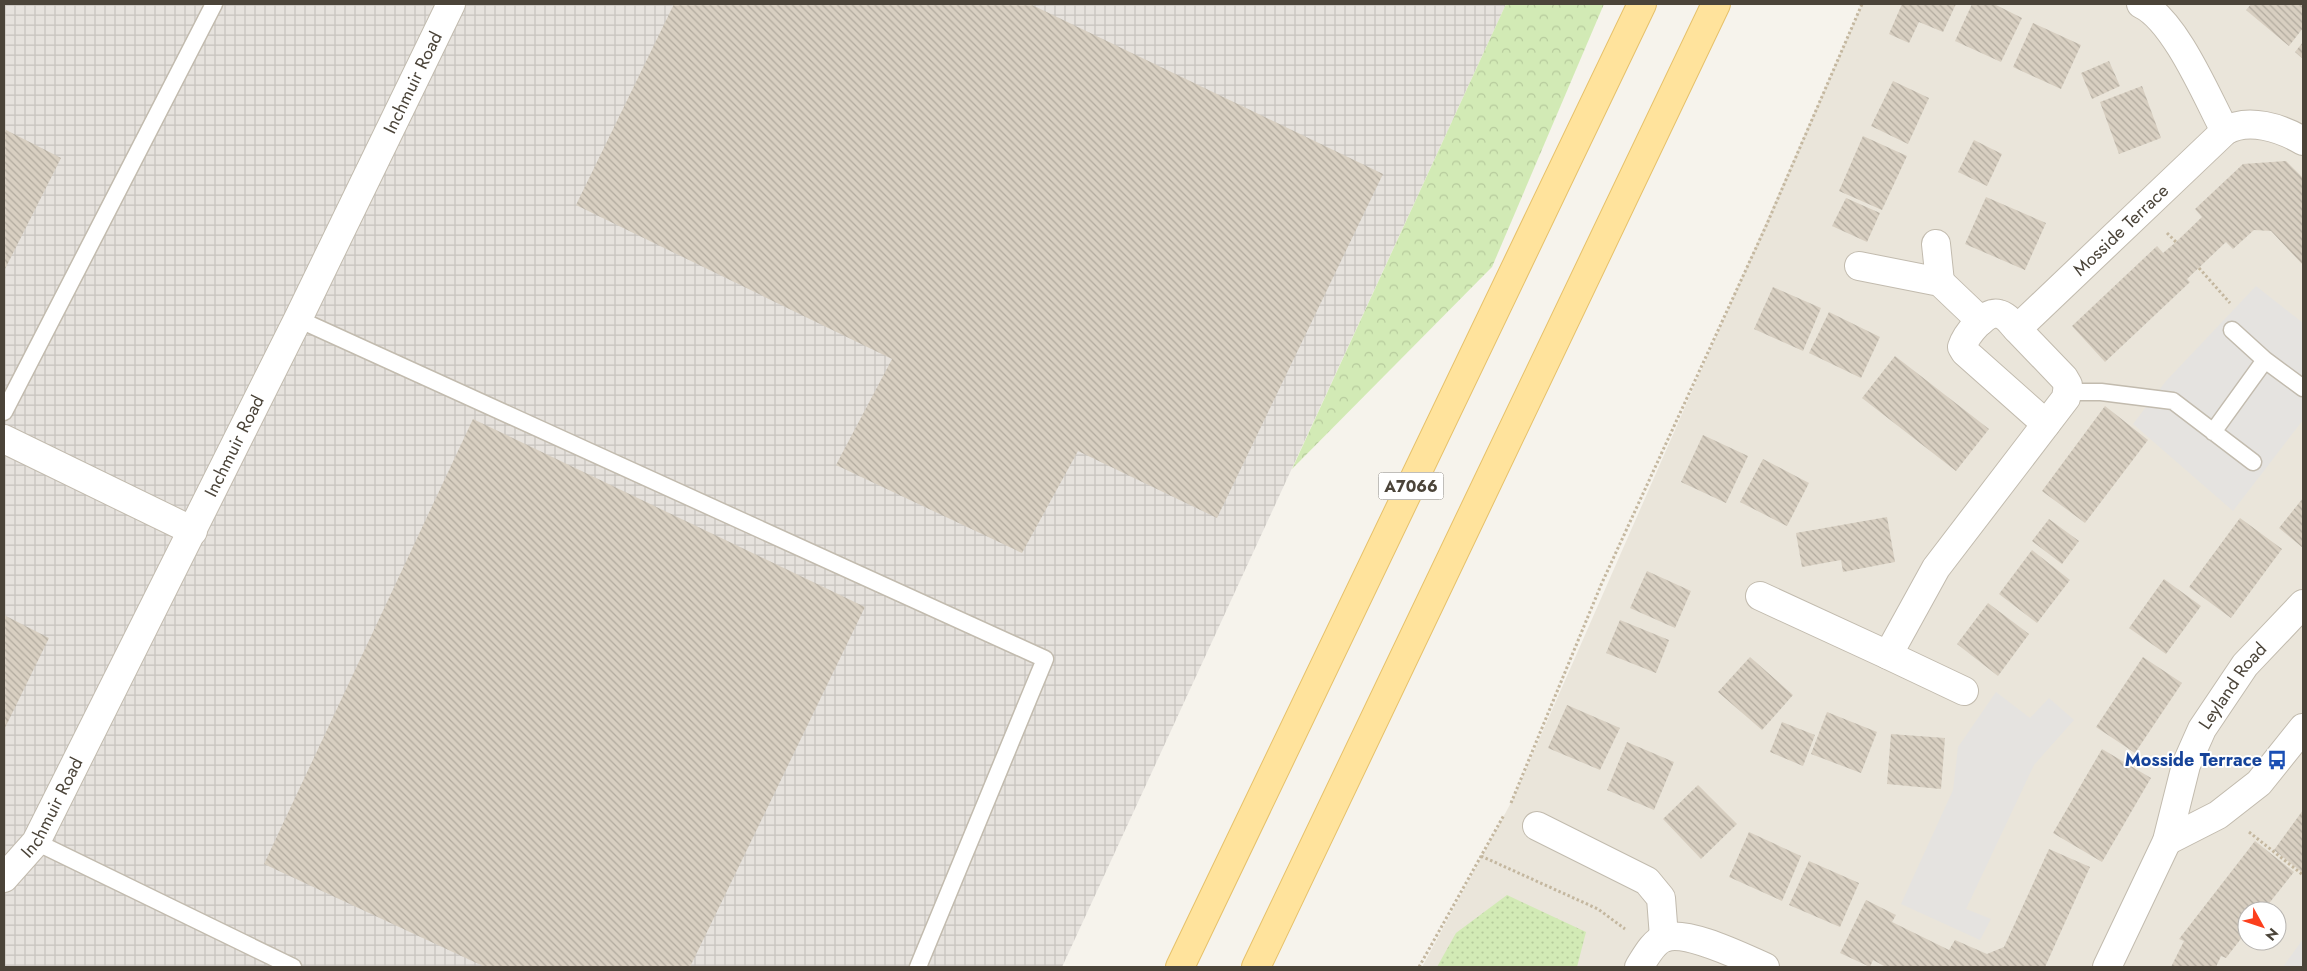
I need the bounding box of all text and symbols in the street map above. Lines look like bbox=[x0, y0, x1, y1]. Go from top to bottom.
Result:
street label: Inchmuir Road bbox=[377, 27, 449, 138]
street label: Mosside Terrace bbox=[2067, 178, 2175, 282]
street label: Inchmuir Road bbox=[198, 391, 271, 501]
road number: A7066 bbox=[1378, 472, 1444, 500]
street label: Leyland Road bbox=[2192, 637, 2273, 735]
place label: Mosside Terrace bbox=[2125, 747, 2262, 773]
bus stop icon: Mosside Terrace bbox=[2266, 749, 2288, 771]
street label: Inchmuir Road bbox=[15, 753, 89, 864]
north arrow bbox=[2237, 901, 2287, 951]
text: N bbox=[2261, 924, 2283, 945]

